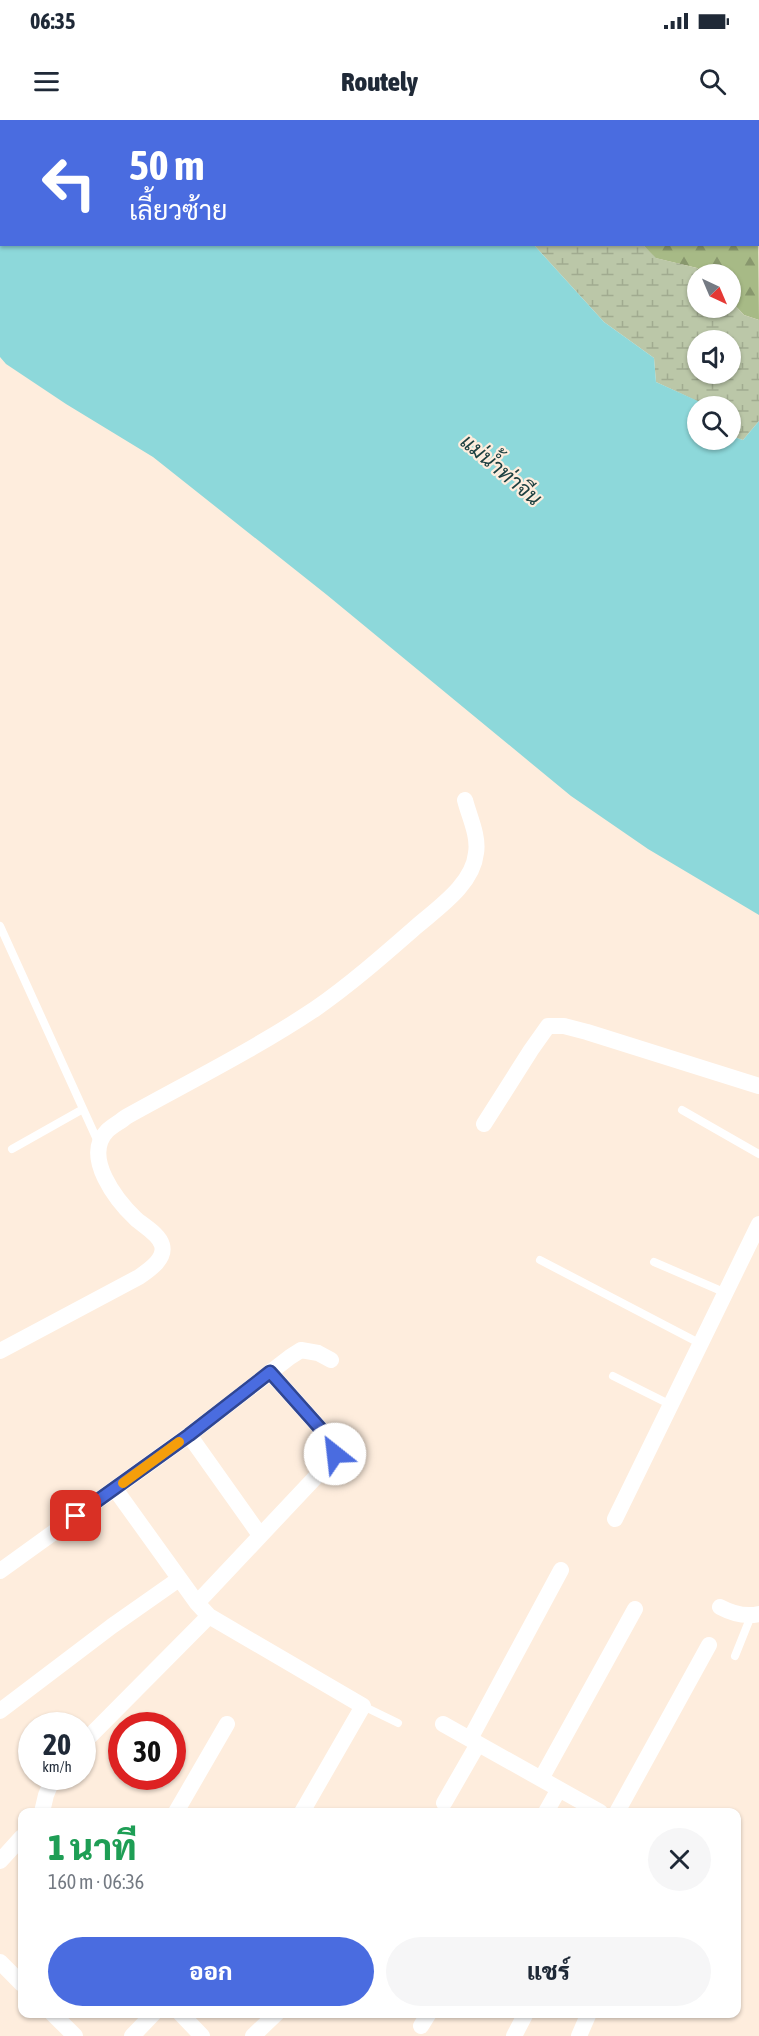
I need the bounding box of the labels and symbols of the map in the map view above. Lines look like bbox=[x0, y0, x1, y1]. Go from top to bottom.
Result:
north arrow bbox=[687, 264, 741, 318]
water label: แม่น้ำท่าจีน bbox=[457, 425, 550, 510]
position arrow bbox=[303, 1422, 367, 1486]
pin bbox=[50, 1490, 101, 1541]
speed limit sign: 30 bbox=[108, 1712, 186, 1790]

